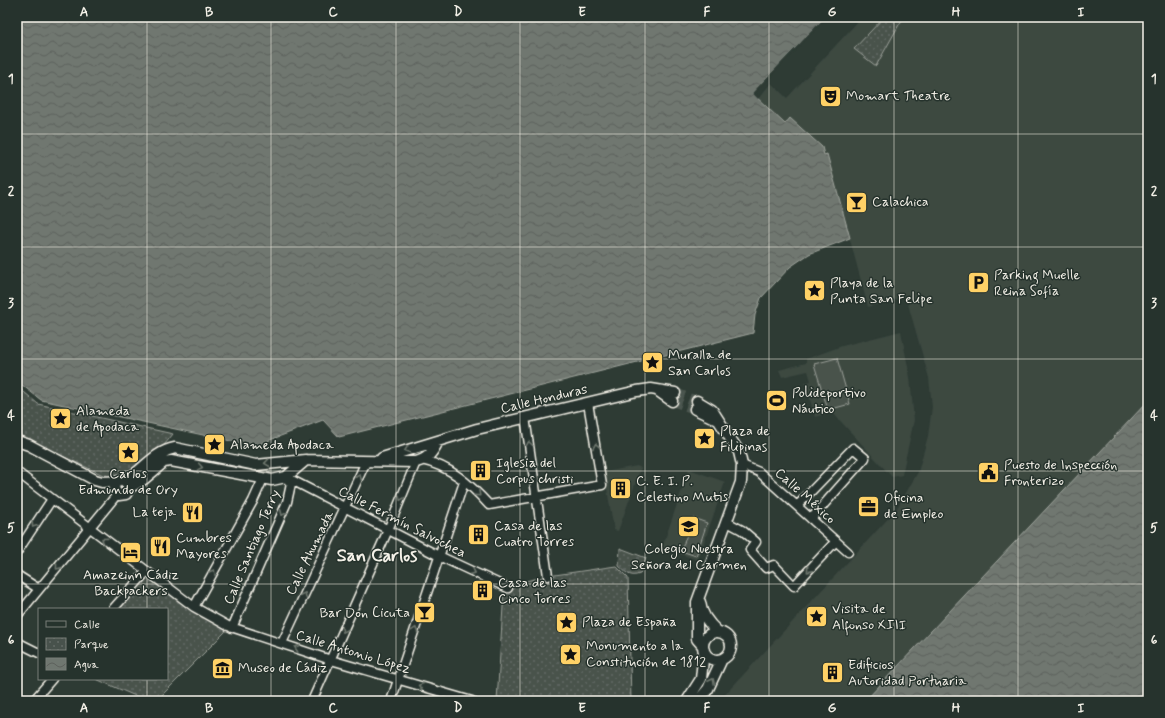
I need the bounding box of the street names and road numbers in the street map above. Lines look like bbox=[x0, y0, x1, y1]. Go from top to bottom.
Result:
street label: Calle Honduras bbox=[499, 380, 589, 418]
street label: Calle México bbox=[771, 464, 839, 528]
street label: Calle Fermín Salvochea bbox=[335, 482, 469, 562]
street label: Calle Santiago Terry bbox=[220, 487, 284, 607]
street label: Calle Ahumada bbox=[282, 507, 338, 598]
street label: Calle Antonio López bbox=[293, 626, 413, 678]

